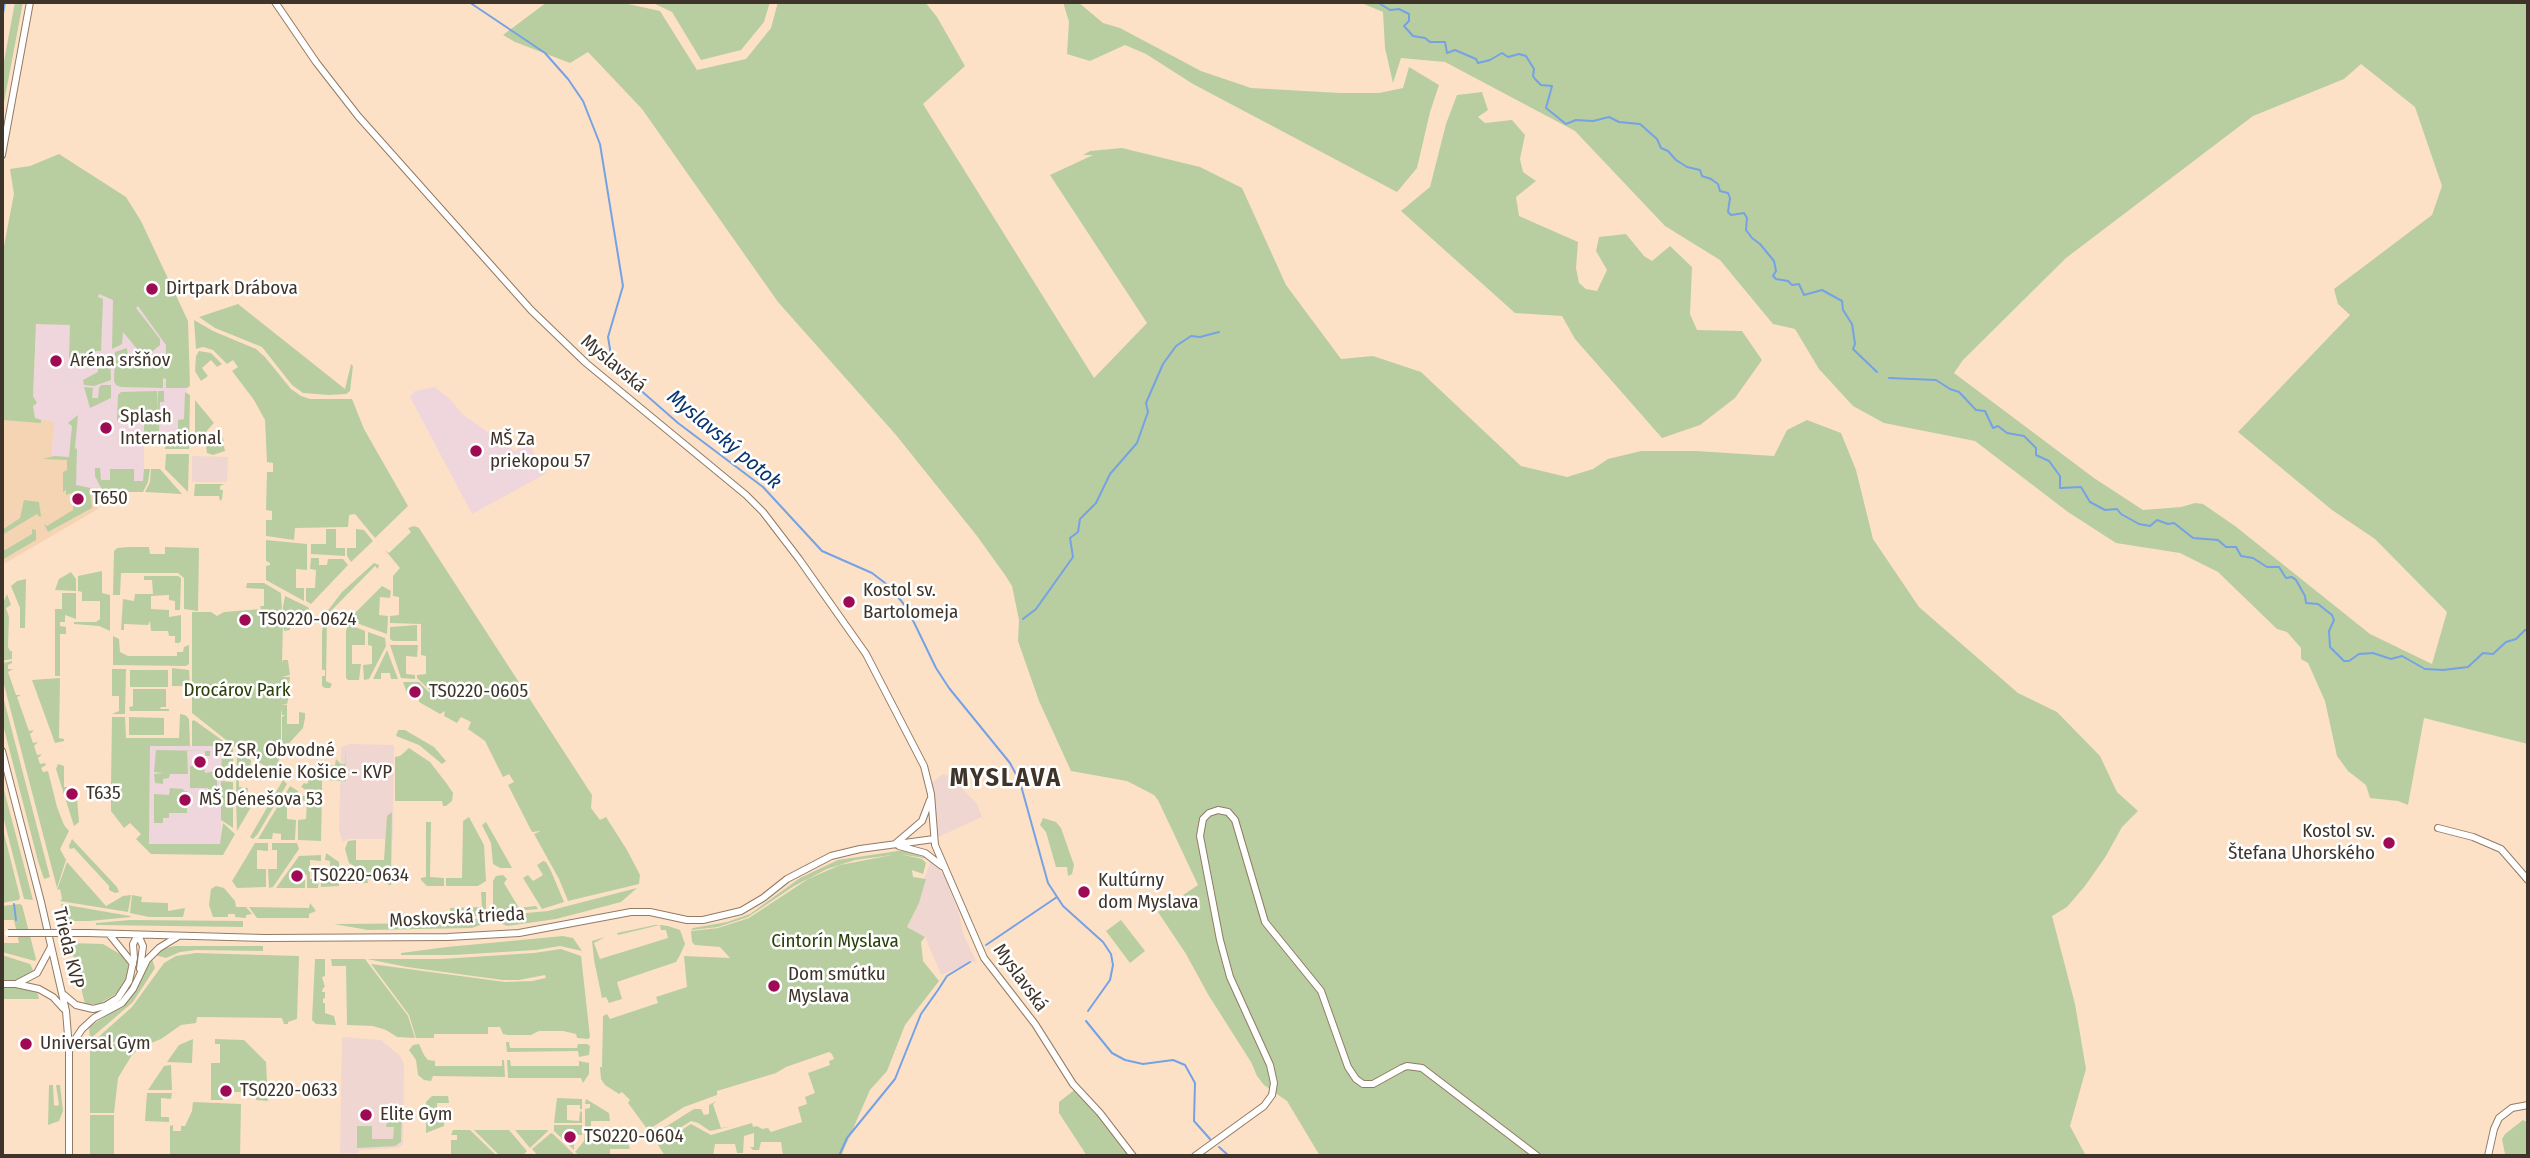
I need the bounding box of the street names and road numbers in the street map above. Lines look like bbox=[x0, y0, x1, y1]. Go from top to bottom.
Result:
street label: Myslavská bbox=[576, 330, 650, 398]
street label: Moskovská trieda bbox=[389, 903, 525, 933]
street label: Trieda KVP bbox=[48, 905, 88, 991]
street label: Myslavská bbox=[988, 940, 1052, 1016]

